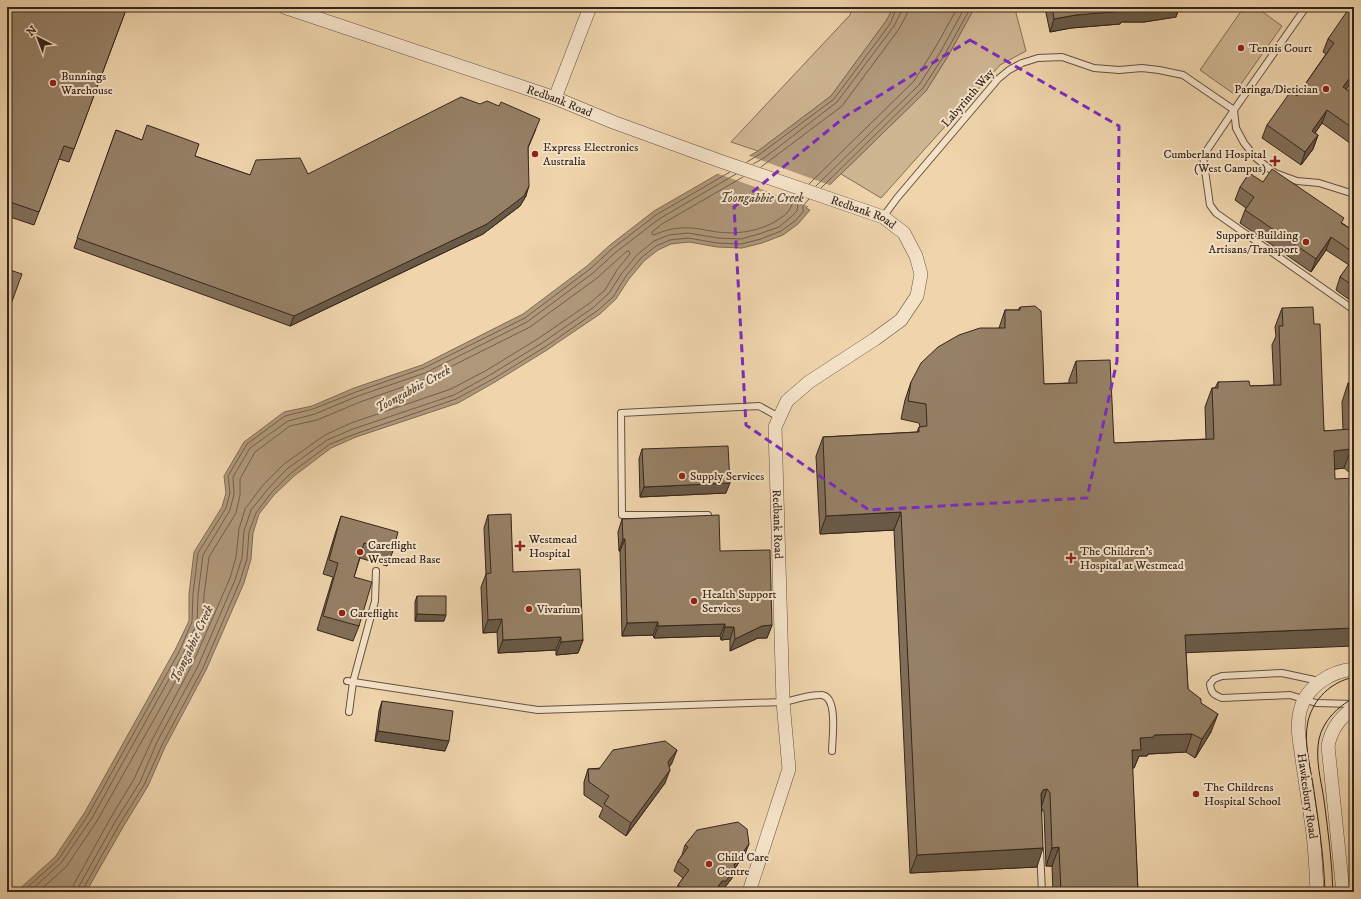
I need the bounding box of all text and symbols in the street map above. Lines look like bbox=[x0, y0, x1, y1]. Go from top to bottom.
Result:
north arrow bbox=[18, 18, 58, 58]
text: N bbox=[24, 23, 40, 40]
place label: Tennis Court bbox=[1249, 41, 1312, 56]
marker: Tennis Court bbox=[1236, 43, 1246, 53]
street label: Labyrinth Way bbox=[939, 65, 998, 130]
place label: Bunnings Warehouse bbox=[60, 69, 113, 98]
marker: Bunnings Warehouse bbox=[48, 78, 58, 88]
street label: Redbank Road bbox=[525, 81, 595, 120]
place label: Paringa/Dietician bbox=[1234, 82, 1319, 97]
marker: Paringa/Dietician bbox=[1321, 84, 1331, 94]
place label: Express Electronics Australia bbox=[543, 140, 638, 169]
place label: Cumberland Hospital (West Campus) bbox=[1163, 147, 1266, 176]
marker: Express Electronics Australia bbox=[530, 149, 540, 159]
marker: Cumberland Hospital (West Campus) bbox=[1269, 155, 1281, 167]
water label: Toongabbie Creek bbox=[720, 190, 804, 206]
street label: Redbank Road bbox=[829, 192, 899, 232]
place label: Support Building Artisans/Transport bbox=[1208, 228, 1298, 257]
marker: Support Building Artisans/Transport bbox=[1301, 237, 1311, 247]
water label: Toongabbie Creek bbox=[373, 361, 454, 416]
place label: Supply Services bbox=[690, 469, 764, 484]
marker: Supply Services bbox=[677, 471, 687, 481]
street label: Redbank Road bbox=[769, 489, 786, 559]
place label: Westmead Hospital bbox=[528, 532, 577, 561]
place label: Careflight Westmead Base bbox=[367, 538, 441, 567]
marker: Westmead Hospital bbox=[514, 540, 526, 552]
place label: The Children's Hospital at Westmead bbox=[1080, 544, 1184, 573]
marker: Careflight Westmead Base bbox=[355, 547, 365, 557]
marker: The Children's Hospital at Westmead bbox=[1065, 552, 1077, 564]
place label: Health Support Services bbox=[702, 587, 777, 616]
marker: Health Support Services bbox=[689, 596, 699, 606]
water label: Toongabbie Creek bbox=[167, 602, 217, 685]
place label: Vivarium bbox=[536, 602, 580, 617]
marker: Vivarium bbox=[524, 604, 534, 614]
place label: Careflight bbox=[350, 606, 398, 621]
marker: Careflight bbox=[337, 608, 347, 618]
street label: Hawkesbury Road bbox=[1294, 752, 1320, 840]
place label: The Childrens Hospital School bbox=[1204, 780, 1281, 809]
marker: The Childrens Hospital School bbox=[1191, 789, 1201, 799]
place label: Child Care Centre bbox=[717, 850, 769, 879]
marker: Child Care Centre bbox=[704, 859, 714, 869]

